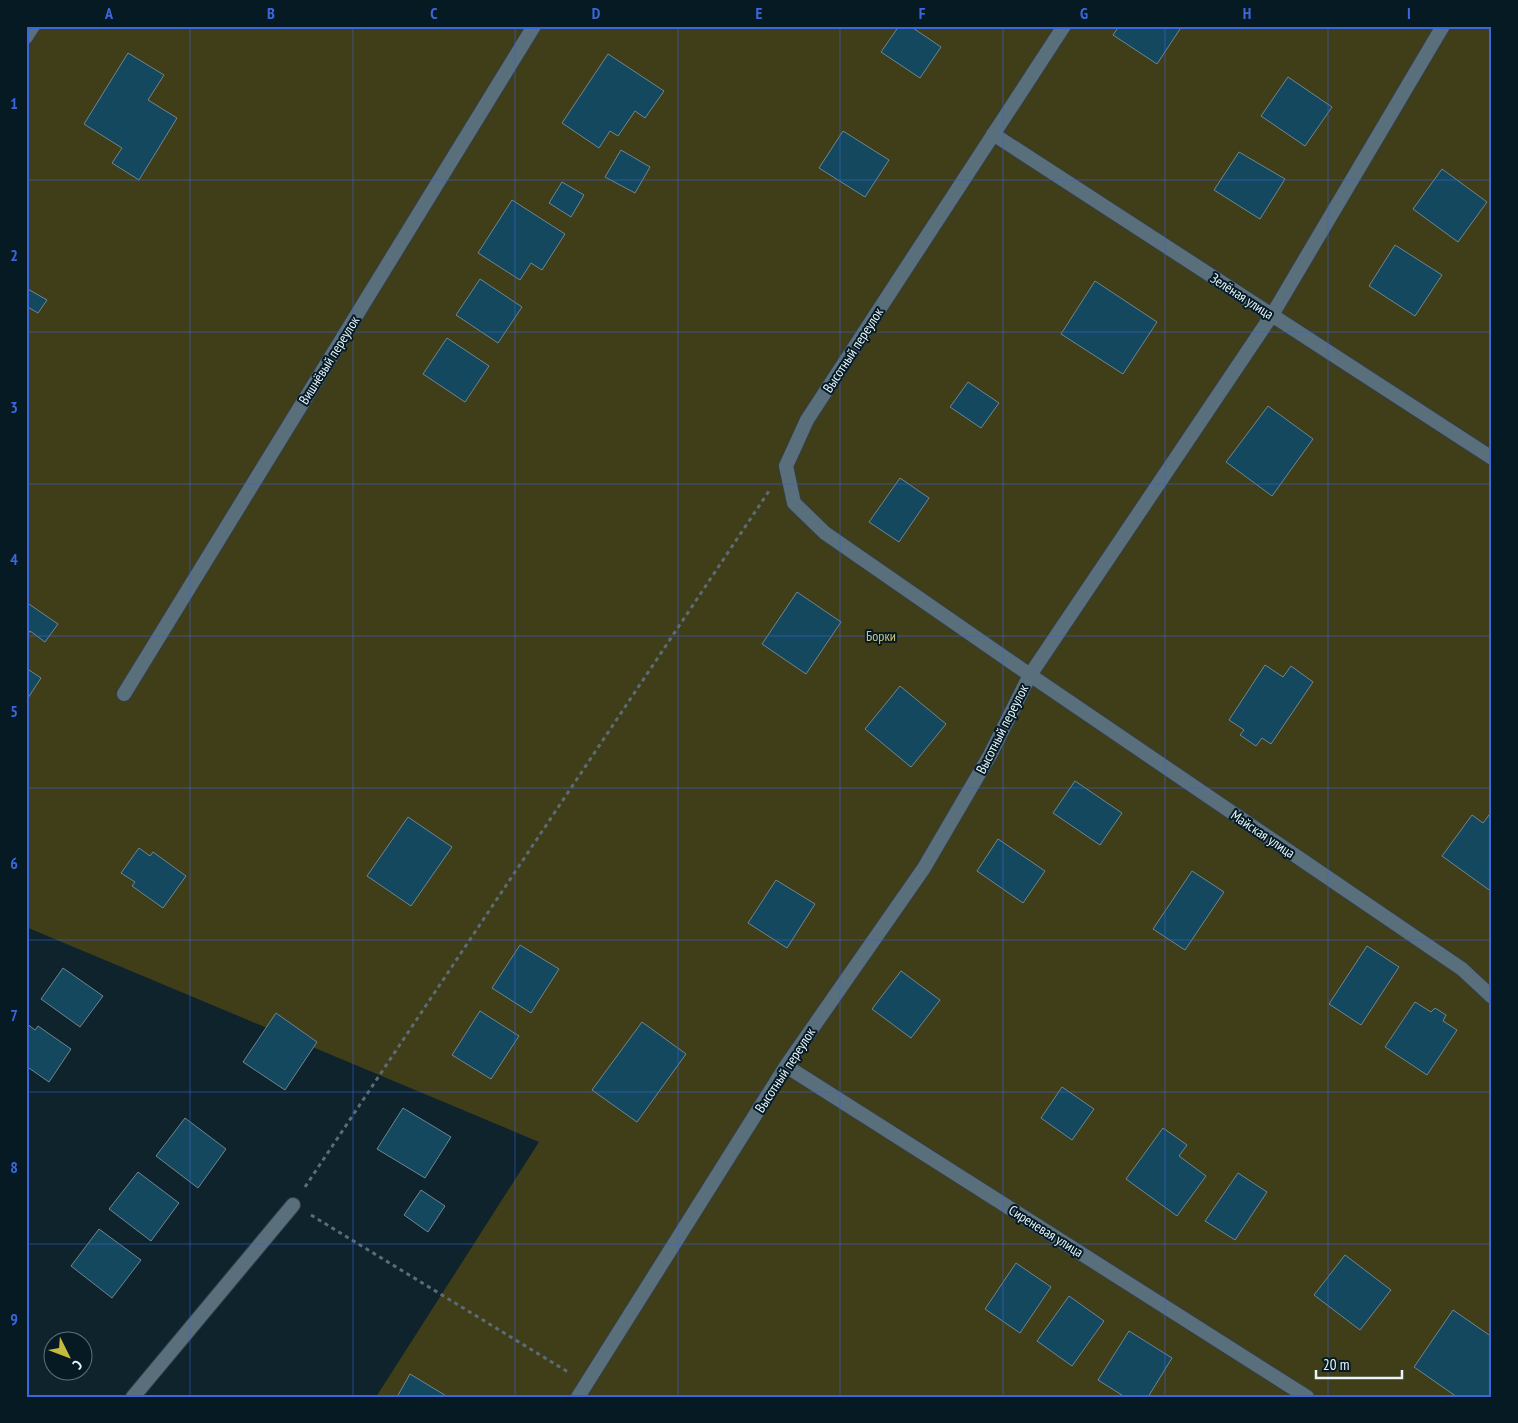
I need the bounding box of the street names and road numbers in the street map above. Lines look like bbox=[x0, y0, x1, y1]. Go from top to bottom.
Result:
street label: Зелёная улица bbox=[1207, 269, 1277, 323]
street label: Высотный переулок bbox=[819, 304, 887, 396]
street label: Вишнёвый переулок bbox=[295, 312, 364, 408]
street label: Высотный переулок bbox=[972, 681, 1032, 777]
street label: Майская улица bbox=[1227, 806, 1299, 862]
street label: Высотный переулок bbox=[751, 1024, 819, 1116]
street label: Сиреневая улица bbox=[1005, 1201, 1087, 1261]

